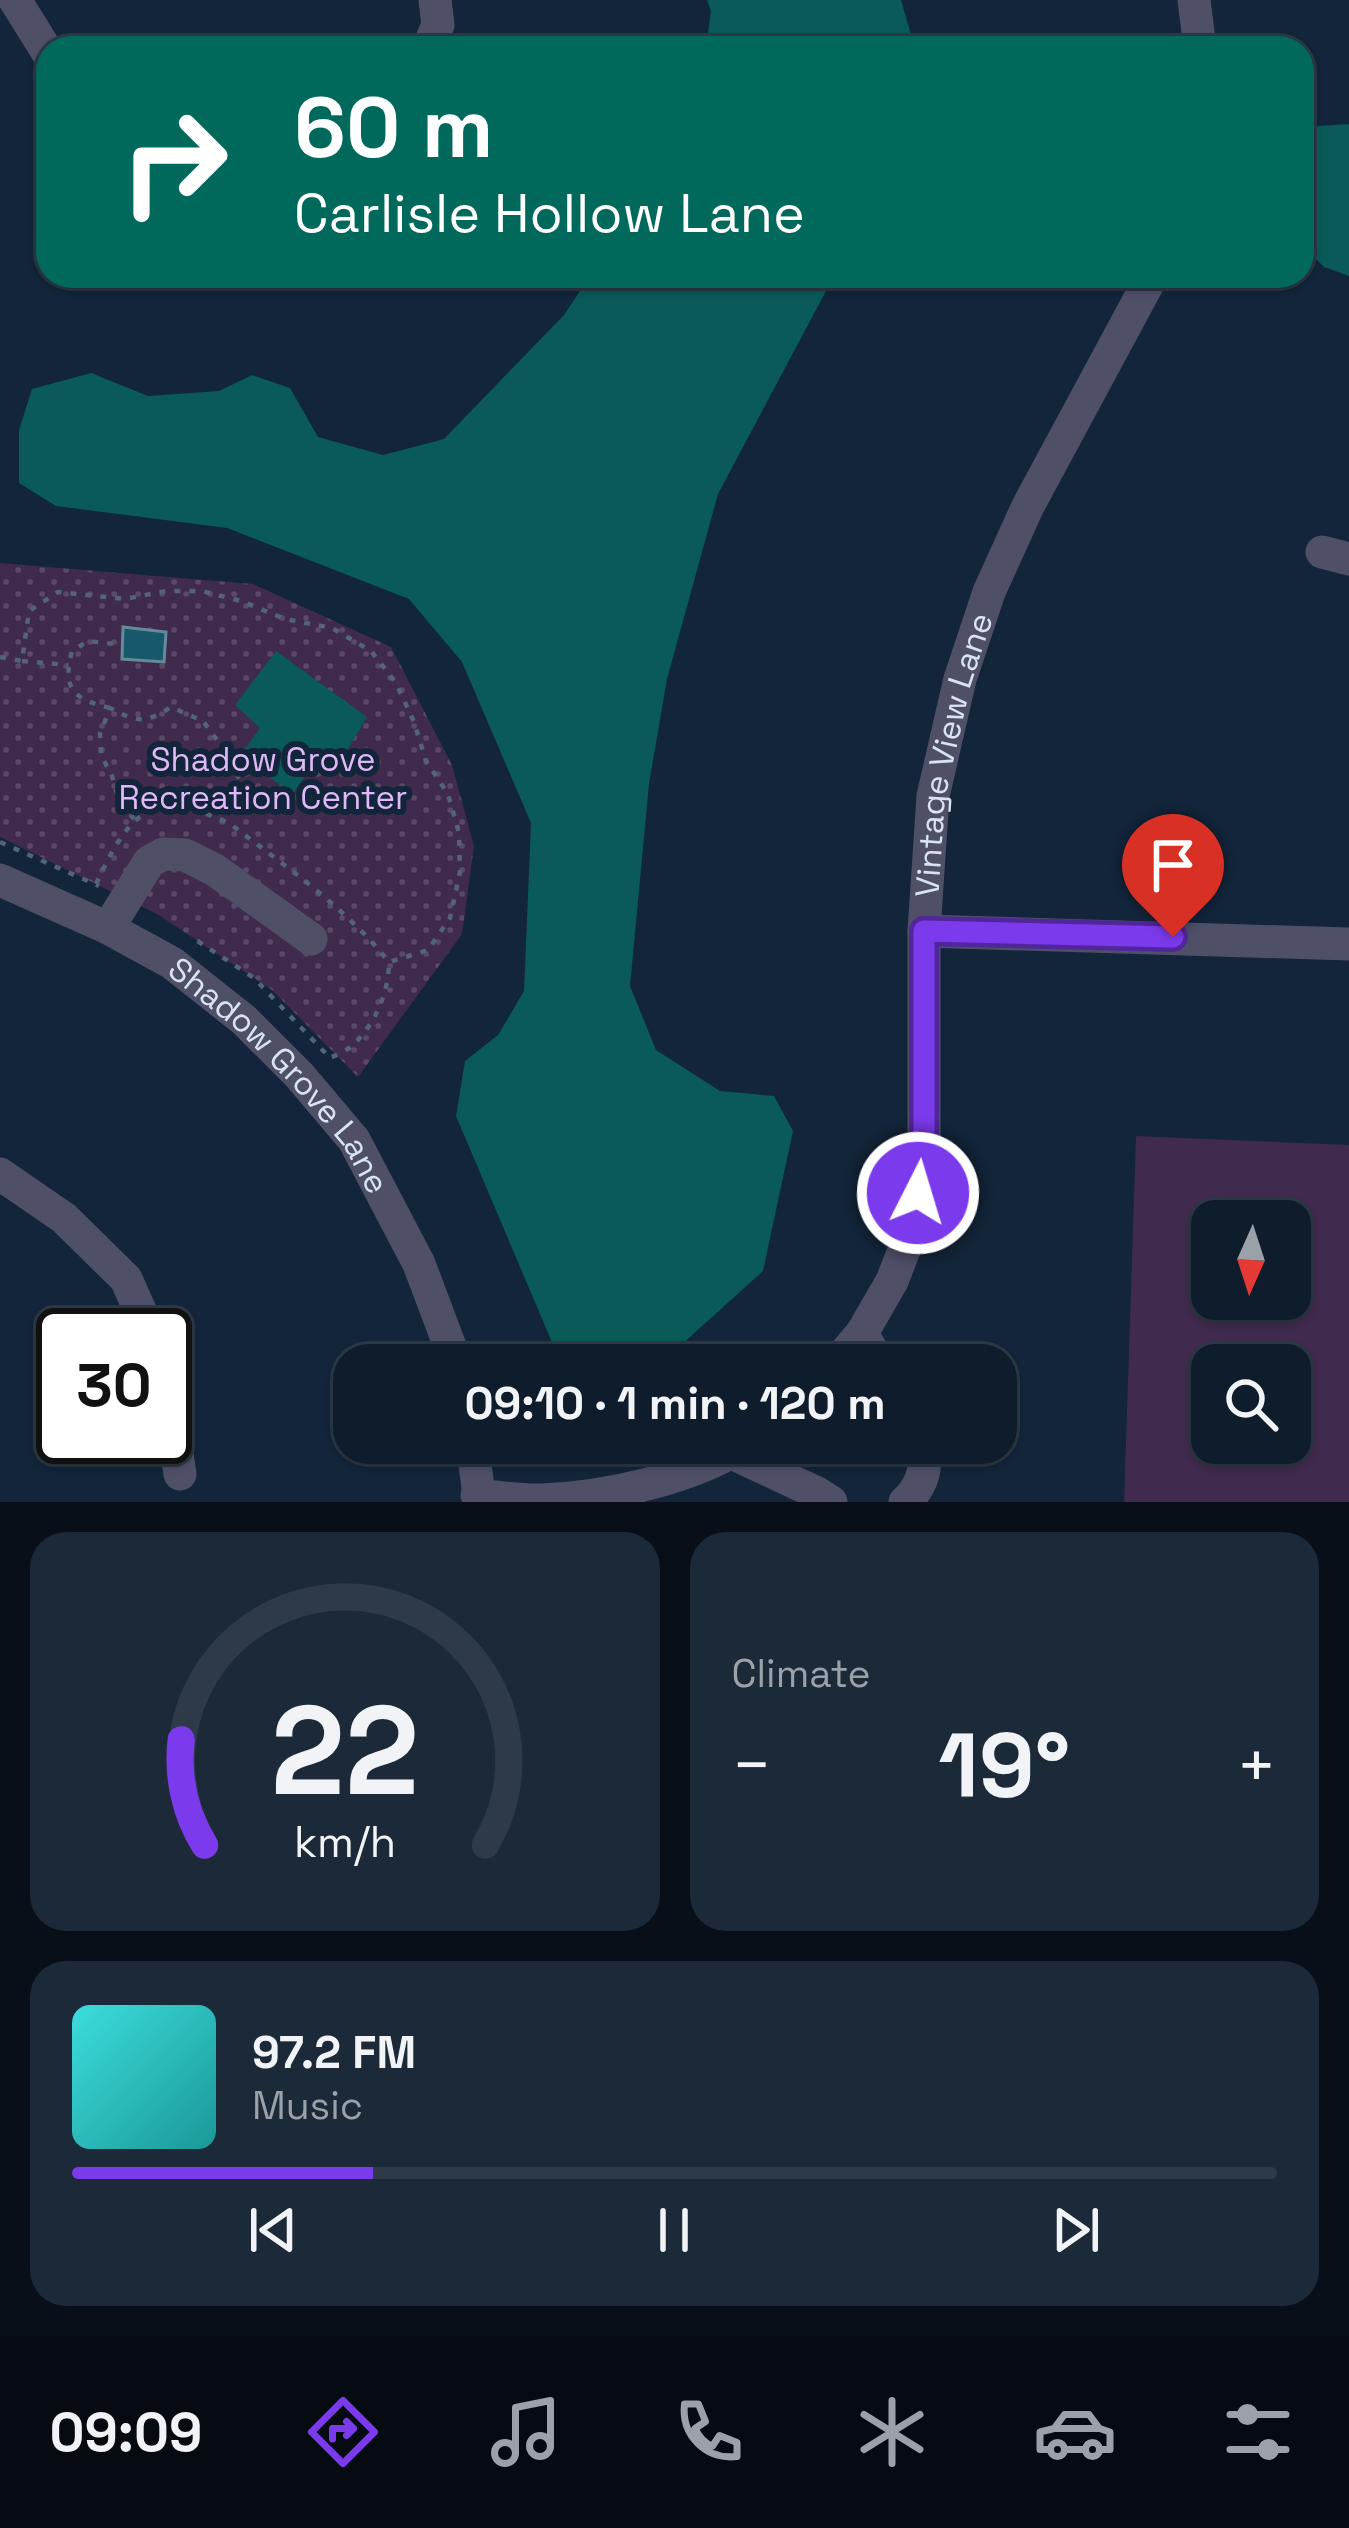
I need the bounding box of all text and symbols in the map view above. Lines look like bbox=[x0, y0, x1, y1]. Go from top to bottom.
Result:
text: 60 m bbox=[294, 74, 493, 182]
icon: right bbox=[96, 84, 252, 240]
text: Carlisle Hollow Lane bbox=[294, 179, 805, 248]
street label: Vintage View Lane bbox=[906, 607, 1003, 898]
park label: Shadow Grove Recreation Center bbox=[119, 739, 407, 819]
pin bbox=[1122, 814, 1224, 937]
icon: arrive bbox=[1140, 832, 1206, 898]
street label: Shadow Grove Lane bbox=[160, 948, 398, 1201]
position arrow bbox=[855, 1130, 981, 1256]
north arrow bbox=[1191, 1200, 1311, 1320]
map controls bbox=[1191, 1200, 1311, 1464]
speed limit sign: 30 bbox=[36, 1308, 192, 1464]
button: search bbox=[1191, 1344, 1311, 1464]
text: 09:10 · 1 min · 120 m bbox=[464, 1375, 886, 1432]
text: Climate bbox=[732, 1649, 871, 1698]
text: 22 bbox=[271, 1671, 419, 1830]
text: 19° bbox=[938, 1708, 1070, 1823]
text: − bbox=[732, 1723, 772, 1807]
text: + bbox=[1236, 1723, 1277, 1807]
text: km/h bbox=[294, 1814, 396, 1869]
text: 97.2 FM bbox=[252, 2024, 416, 2081]
text: Music bbox=[252, 2081, 363, 2130]
icon: previous bbox=[240, 2197, 306, 2263]
icon: pause bbox=[641, 2197, 707, 2263]
icon: next bbox=[1043, 2197, 1109, 2263]
icon: directions bbox=[301, 2390, 385, 2474]
icon: music bbox=[484, 2390, 568, 2474]
icon: phone bbox=[667, 2390, 751, 2474]
icon: climate bbox=[850, 2390, 934, 2474]
icon: car bbox=[1033, 2390, 1117, 2474]
icon: filters bbox=[1216, 2390, 1300, 2474]
text: 09:09 bbox=[49, 2398, 202, 2467]

